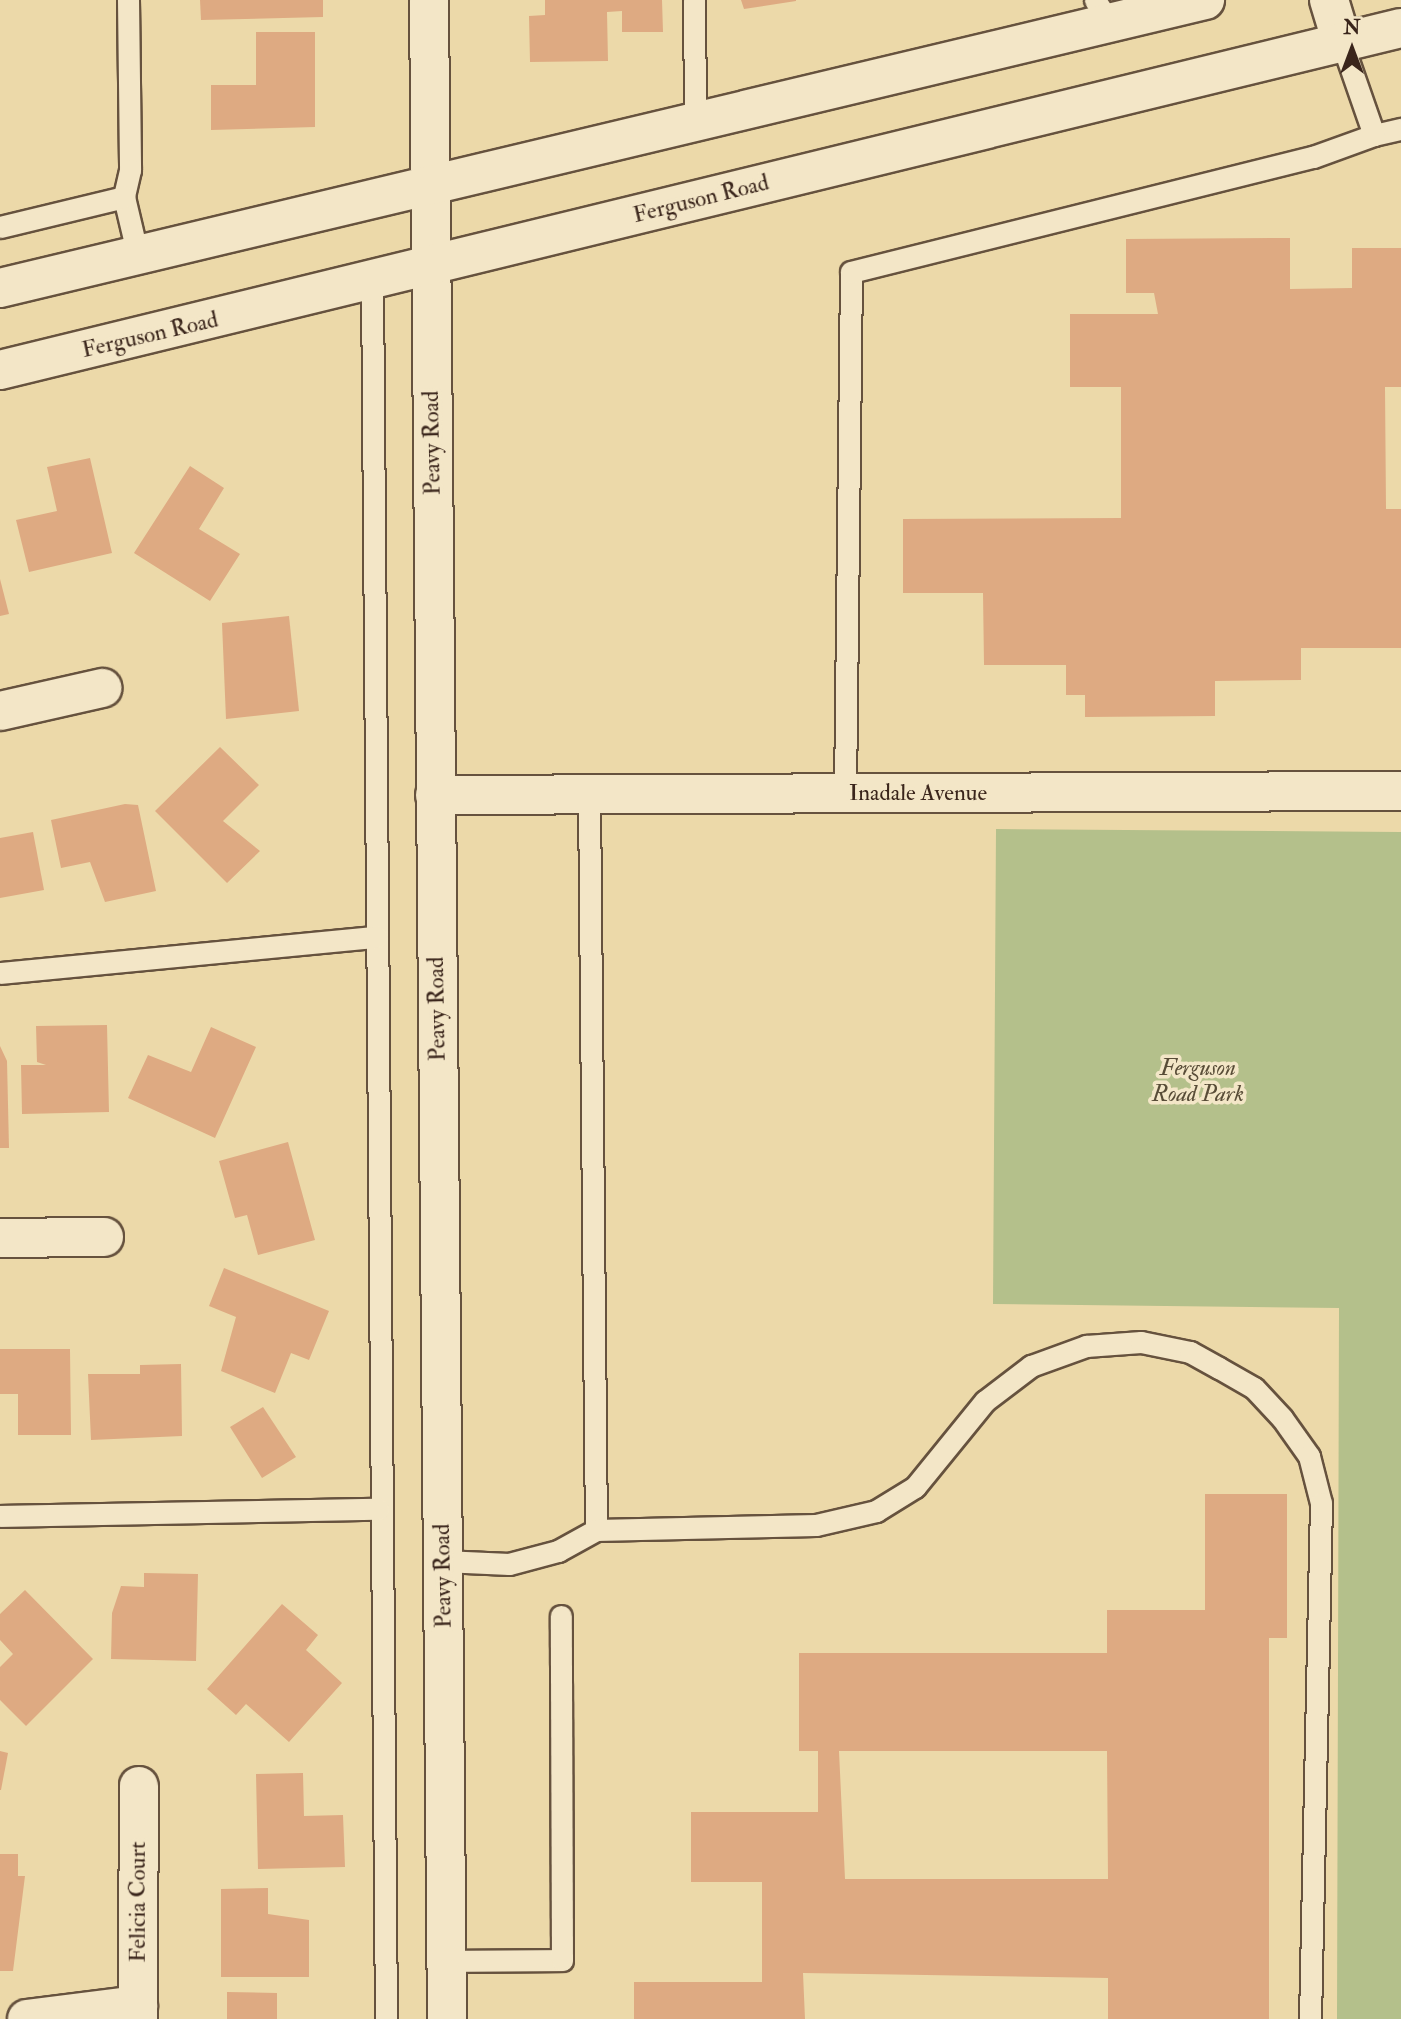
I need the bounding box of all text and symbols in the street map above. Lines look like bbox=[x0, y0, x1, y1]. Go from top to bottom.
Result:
north arrow bbox=[1317, 14, 1387, 84]
text: N bbox=[1343, 16, 1361, 40]
street label: Ferguson Road bbox=[630, 169, 772, 229]
street label: Ferguson Road bbox=[79, 306, 221, 364]
street label: Peavy Road bbox=[417, 391, 447, 495]
street label: Inadale Avenue bbox=[849, 779, 987, 807]
street label: Peavy Road bbox=[422, 957, 452, 1061]
park label: Ferguson Road Park bbox=[1152, 1054, 1244, 1108]
street label: Peavy Road bbox=[428, 1524, 458, 1628]
street label: Felicia Court bbox=[124, 1842, 152, 1962]

